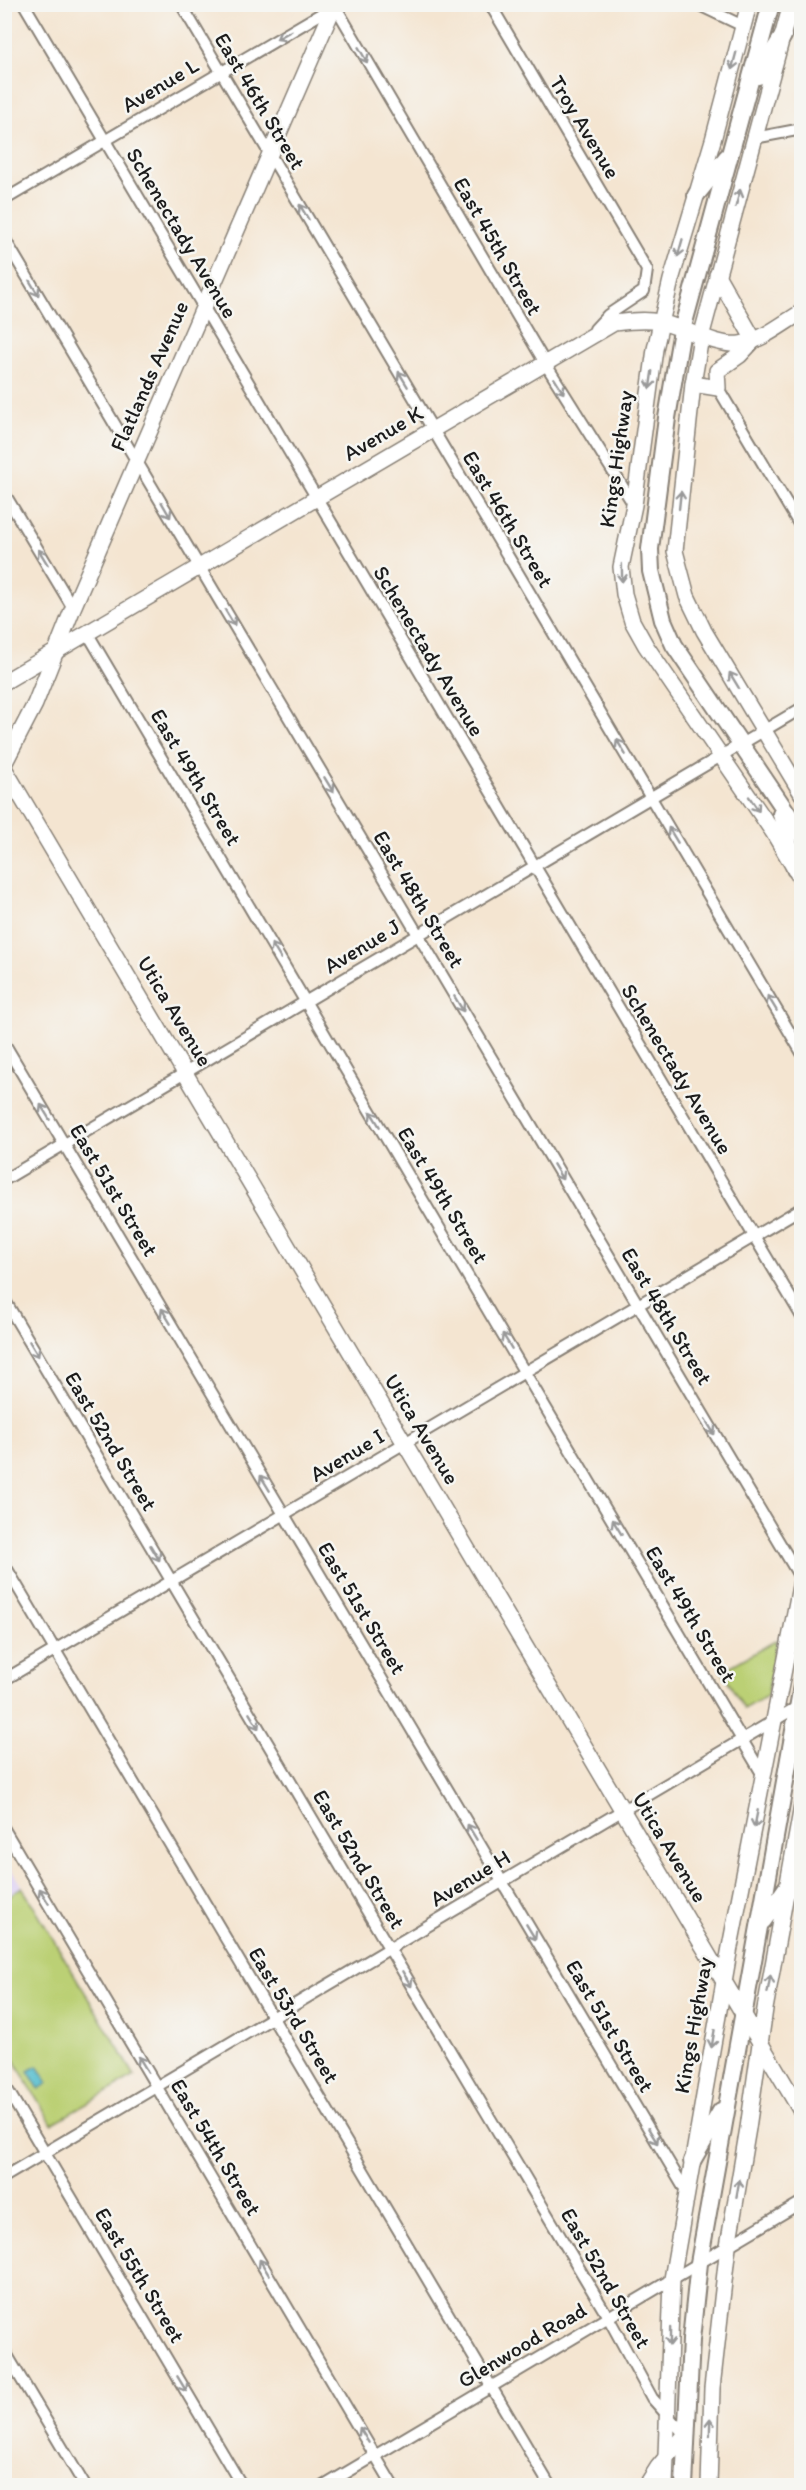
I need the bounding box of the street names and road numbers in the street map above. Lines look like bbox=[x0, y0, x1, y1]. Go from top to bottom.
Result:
street label: East 46th Street bbox=[209, 28, 311, 174]
street label: Avenue L bbox=[117, 52, 203, 118]
street label: Troy Avenue bbox=[544, 70, 626, 184]
street label: Schenectady Avenue bbox=[120, 143, 244, 323]
street label: East 45th Street bbox=[448, 172, 548, 320]
street label: Flatlands Avenue bbox=[104, 296, 194, 456]
street label: Kings Highway bbox=[593, 388, 639, 529]
street label: Avenue K bbox=[338, 399, 428, 467]
street label: East 46th Street bbox=[457, 446, 559, 592]
street label: Schenectady Avenue bbox=[367, 561, 491, 741]
street label: East 49th Street bbox=[145, 704, 247, 850]
street label: East 48th Street bbox=[367, 825, 471, 973]
street label: Avenue J bbox=[319, 913, 405, 979]
street label: Utica Avenue bbox=[131, 951, 219, 1071]
street label: Schenectady Avenue bbox=[615, 979, 739, 1159]
street label: East 51st Street bbox=[64, 1119, 164, 1261]
street label: East 49th Street bbox=[392, 1122, 494, 1268]
street label: East 48th Street bbox=[615, 1242, 719, 1390]
street label: East 52nd Street bbox=[59, 1366, 163, 1516]
street label: Utica Avenue bbox=[378, 1369, 466, 1489]
street label: Avenue I bbox=[305, 1422, 389, 1488]
street label: East 51st Street bbox=[312, 1537, 412, 1679]
street label: East 49th Street bbox=[640, 1541, 742, 1687]
street label: East 52nd Street bbox=[307, 1784, 411, 1934]
street label: Utica Avenue bbox=[626, 1787, 714, 1907]
street label: Avenue H bbox=[425, 1844, 515, 1912]
street label: East 53rd Street bbox=[243, 1942, 345, 2088]
street label: Kings Highway bbox=[668, 1954, 718, 2095]
street label: East 51st Street bbox=[560, 1955, 660, 2097]
street label: East 54th Street bbox=[165, 2074, 267, 2220]
street label: East 55th Street bbox=[89, 2202, 191, 2348]
street label: East 52nd Street bbox=[555, 2203, 657, 2353]
street label: Glenwood Road bbox=[453, 2296, 591, 2394]

